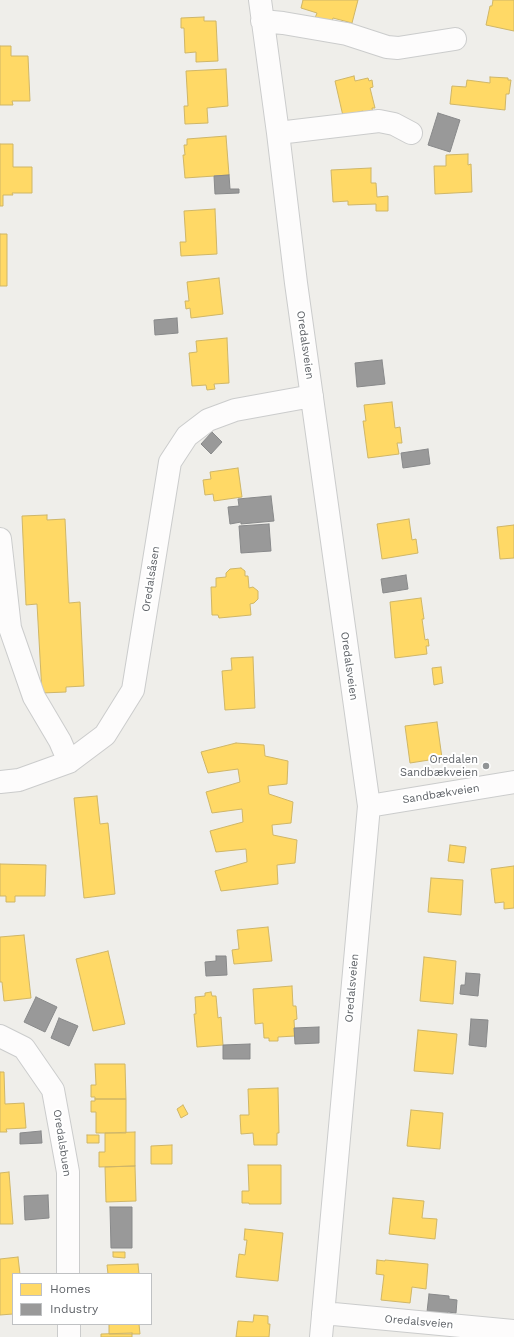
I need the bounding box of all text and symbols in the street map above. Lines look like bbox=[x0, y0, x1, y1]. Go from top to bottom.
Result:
street label: Oredalsveien bbox=[294, 310, 316, 380]
street label: Oredalsåsen bbox=[139, 545, 163, 613]
street label: Oredalsveien bbox=[338, 631, 360, 701]
place label: Oredalen Sandbækveien bbox=[400, 753, 478, 779]
marker: Oredalen Sandbækveien bbox=[481, 761, 491, 771]
street label: Sandbækveien bbox=[401, 781, 481, 807]
street label: Oredalsveien bbox=[342, 953, 362, 1023]
street label: Oredalsbuen bbox=[50, 1108, 74, 1178]
legend bbox=[12, 1273, 152, 1325]
text: Homes bbox=[50, 1282, 91, 1296]
text: Industry bbox=[50, 1302, 98, 1316]
street label: Oredalsveien bbox=[384, 1312, 454, 1332]

